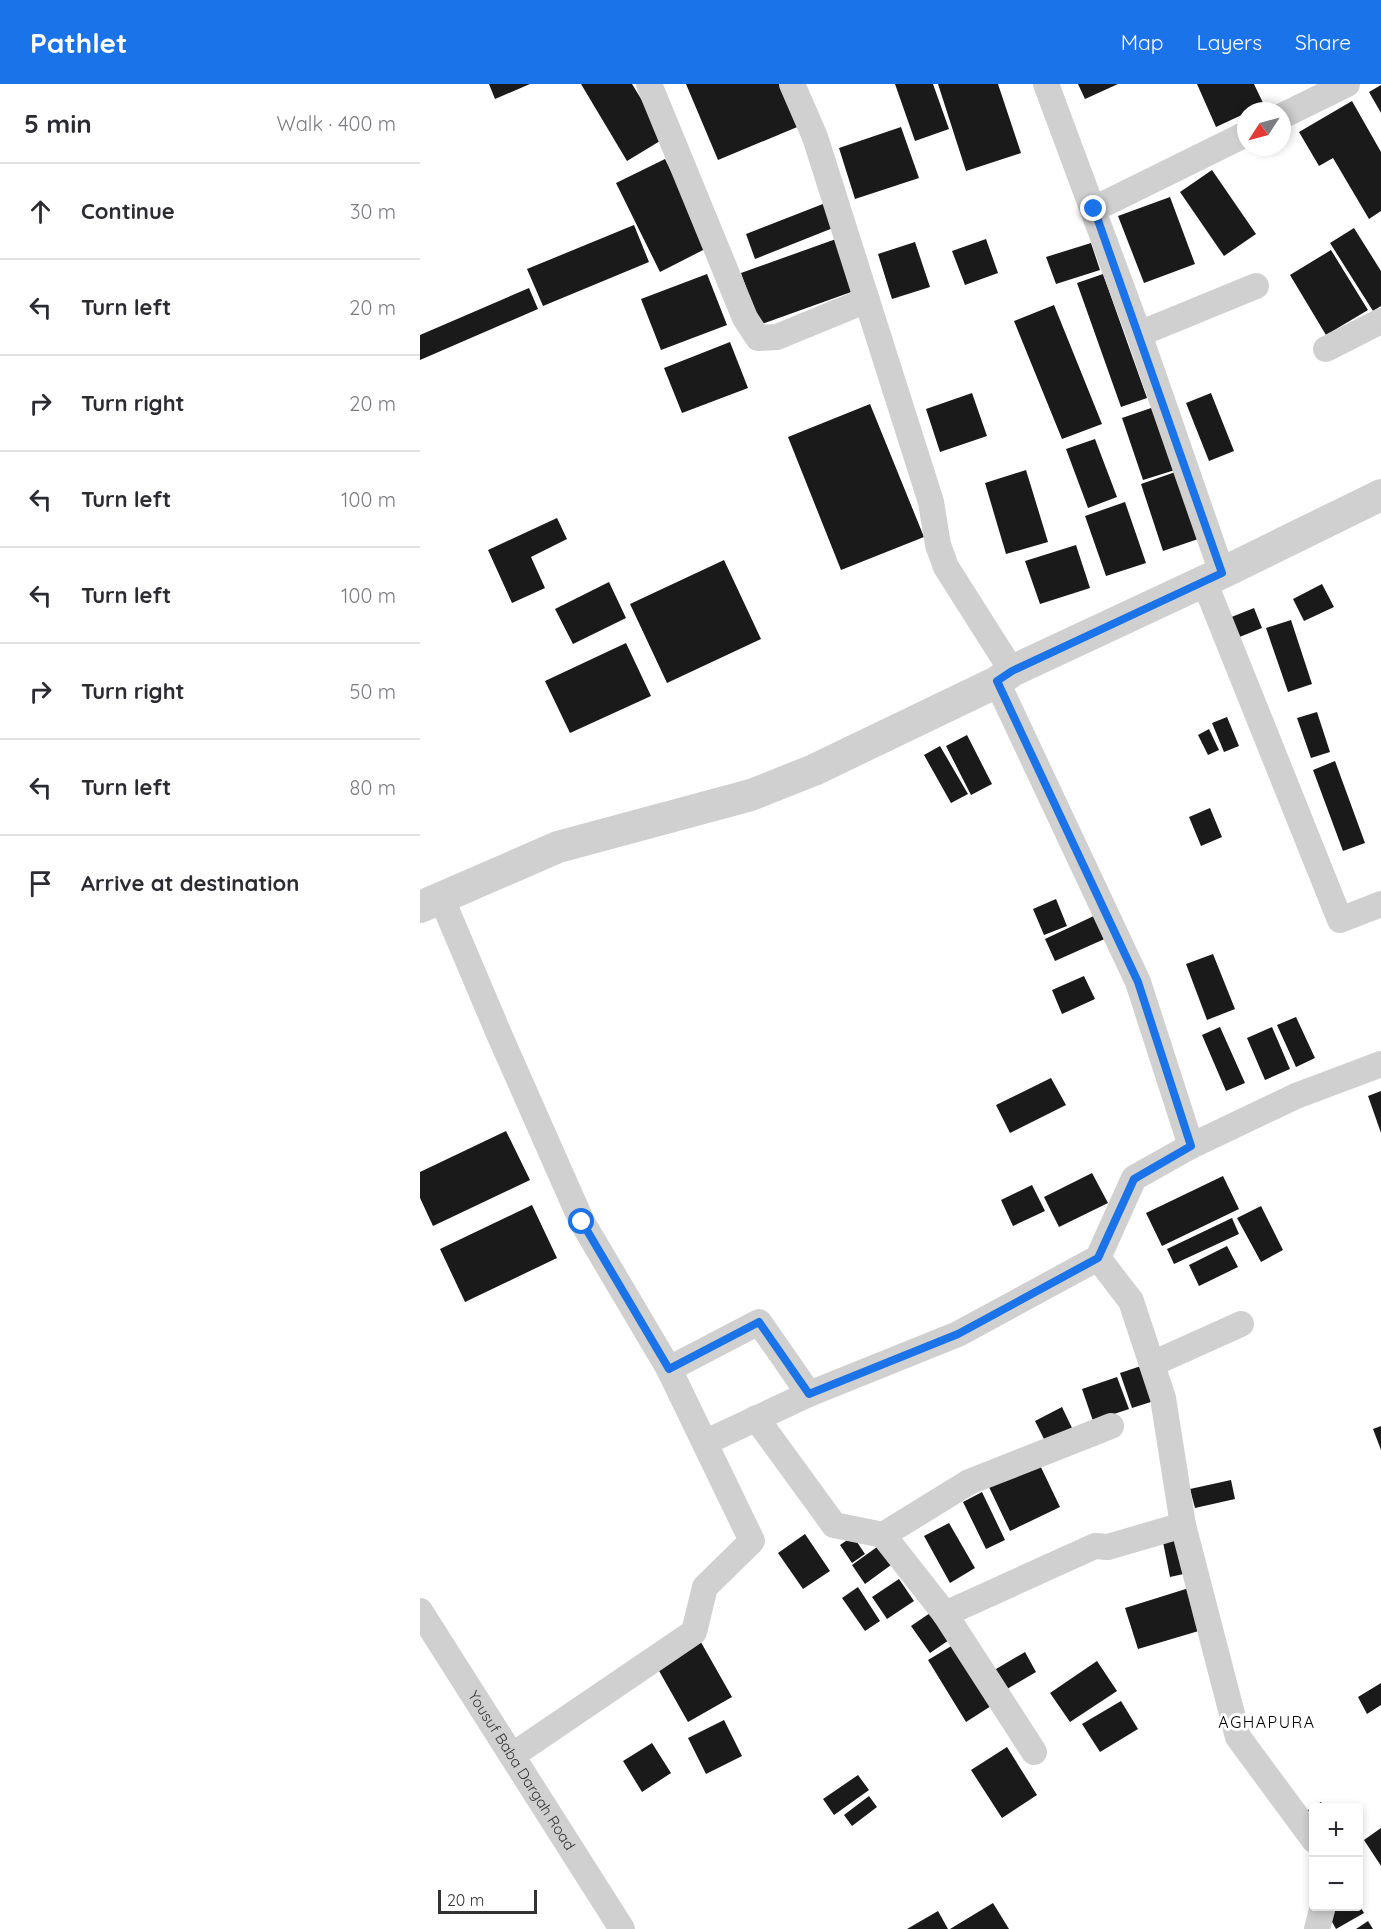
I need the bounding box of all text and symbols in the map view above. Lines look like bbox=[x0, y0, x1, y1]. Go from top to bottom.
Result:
text: Pathlet bbox=[30, 25, 127, 60]
text: Map bbox=[1121, 29, 1164, 55]
text: Layers bbox=[1197, 29, 1262, 55]
text: Share bbox=[1295, 29, 1351, 55]
north arrow bbox=[1237, 102, 1291, 156]
text: 5 min bbox=[24, 107, 92, 140]
text: Walk · 400 m bbox=[277, 111, 396, 136]
icon: ahead bbox=[24, 195, 57, 228]
route end bbox=[1080, 195, 1106, 221]
text: Continue bbox=[81, 197, 175, 225]
text: 30 m bbox=[350, 199, 396, 224]
icon: left bbox=[24, 291, 57, 324]
text: Turn left bbox=[81, 293, 171, 321]
text: 20 m bbox=[349, 295, 396, 320]
icon: right bbox=[24, 387, 57, 420]
text: Turn right bbox=[81, 389, 185, 417]
text: 20 m bbox=[349, 391, 396, 416]
icon: left bbox=[24, 483, 57, 516]
text: Turn left bbox=[81, 485, 171, 513]
text: 100 m bbox=[341, 487, 396, 512]
icon: left bbox=[24, 579, 57, 612]
text: Turn left bbox=[81, 581, 171, 609]
text: 100 m bbox=[341, 583, 396, 608]
icon: right bbox=[24, 675, 57, 708]
text: Turn right bbox=[81, 677, 185, 705]
text: 50 m bbox=[350, 679, 396, 704]
icon: left bbox=[24, 771, 57, 804]
text: Turn left bbox=[81, 773, 171, 801]
text: 80 m bbox=[350, 775, 396, 800]
icon: arrive bbox=[24, 867, 57, 900]
text: Arrive at destination bbox=[81, 869, 299, 897]
route start bbox=[568, 1208, 594, 1234]
street label: Yousuf Baba Dargah Road bbox=[464, 1687, 579, 1854]
district label: AGHAPURA bbox=[1218, 1712, 1316, 1732]
map controls bbox=[1309, 1803, 1363, 1911]
button: + bbox=[1309, 1803, 1363, 1857]
button: − bbox=[1309, 1857, 1363, 1911]
scale bar bbox=[438, 1887, 537, 1914]
text: 20 m bbox=[447, 1890, 484, 1910]

